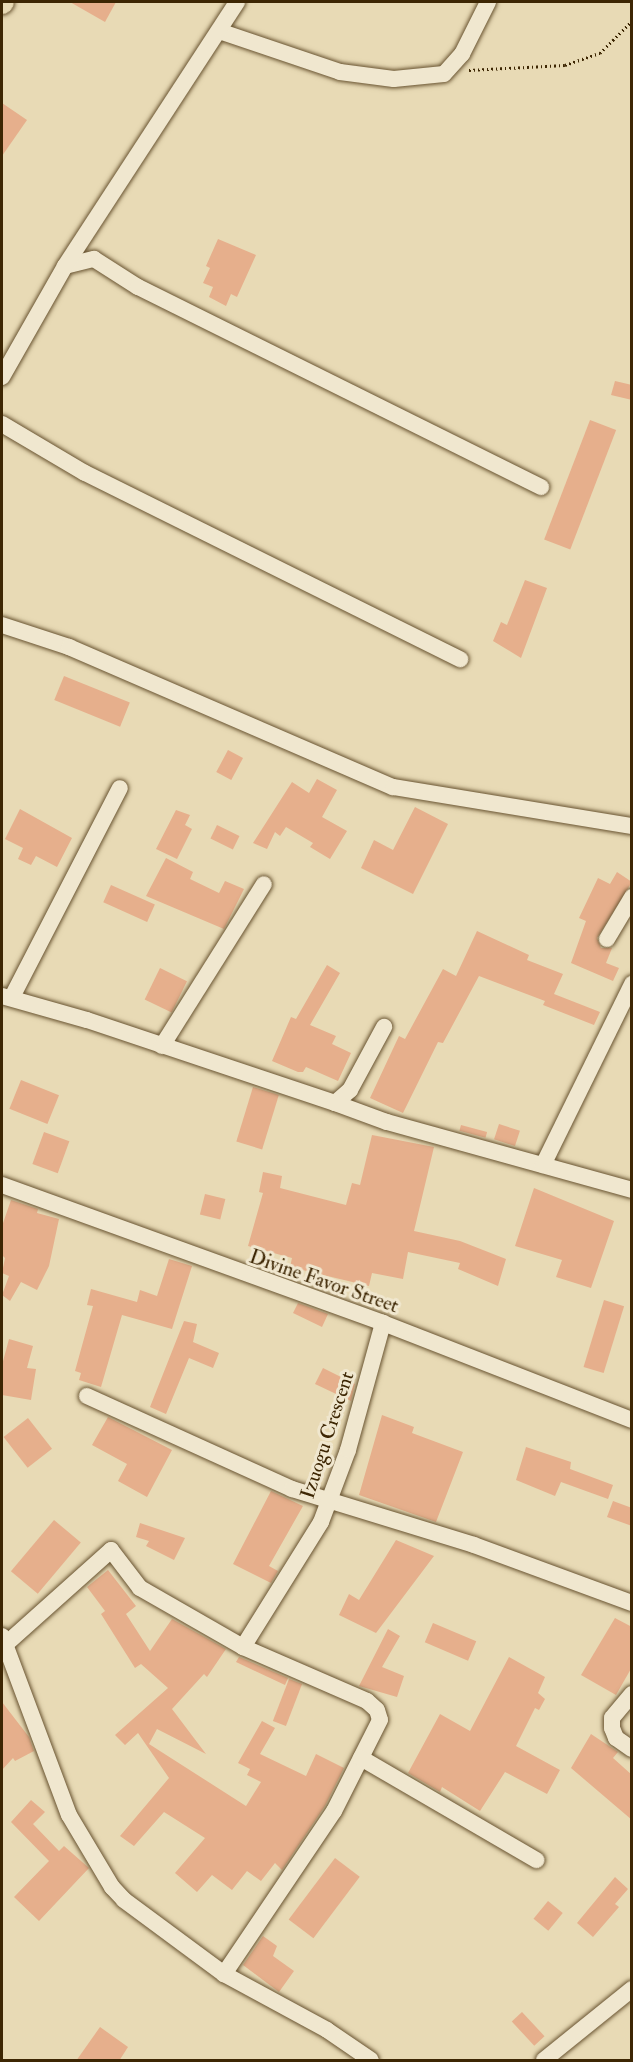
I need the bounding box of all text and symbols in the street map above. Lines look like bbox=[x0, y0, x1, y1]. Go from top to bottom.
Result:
street label: Divine Favor Street bbox=[246, 1244, 402, 1318]
street label: Izuogu Crescent bbox=[295, 1368, 359, 1502]

